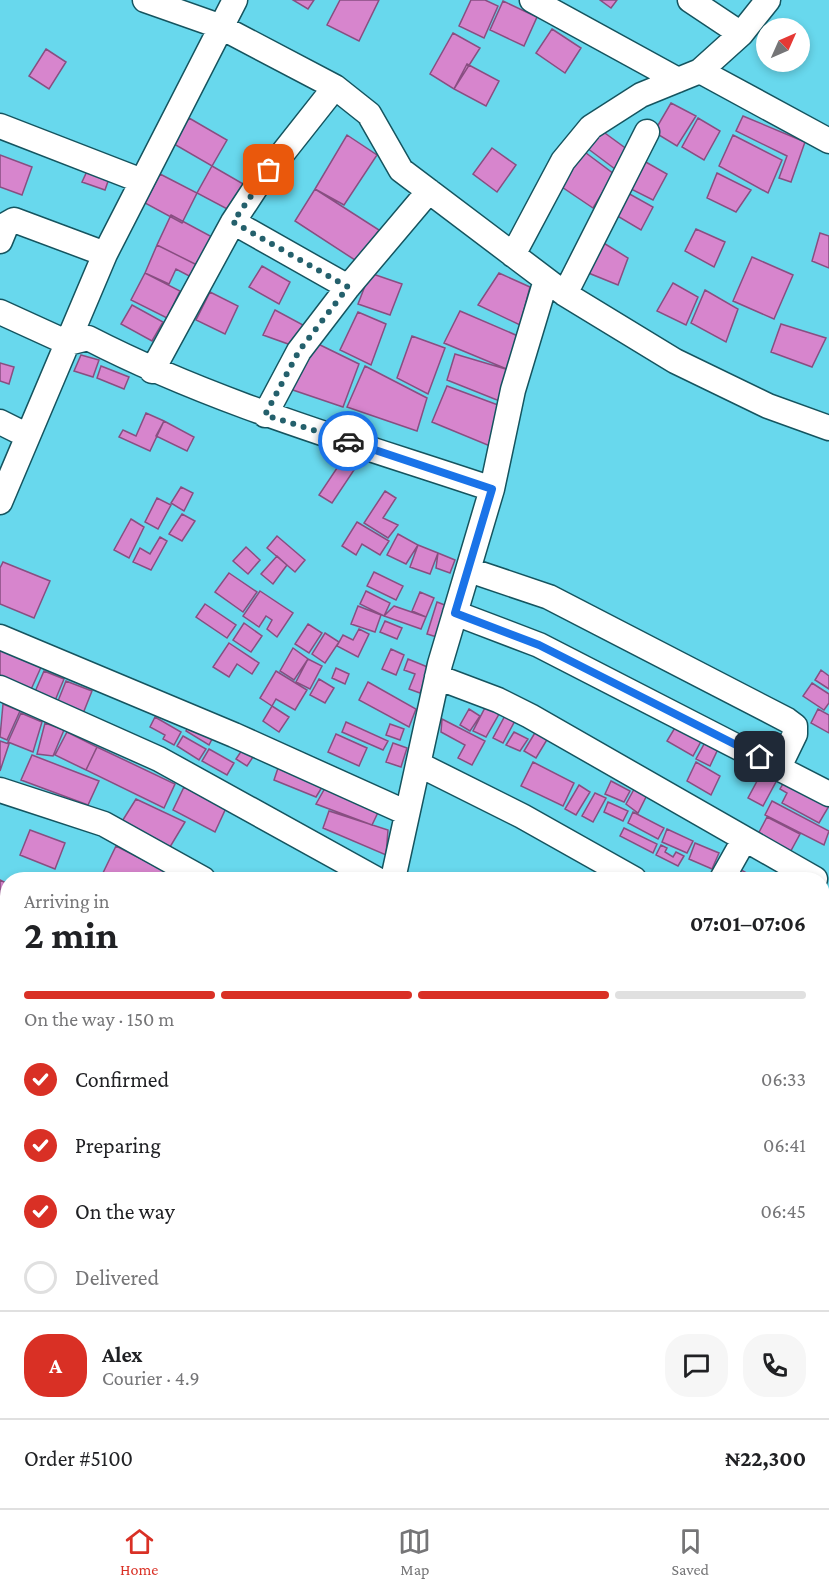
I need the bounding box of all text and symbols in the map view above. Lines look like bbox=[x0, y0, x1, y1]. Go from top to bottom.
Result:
north arrow bbox=[756, 18, 810, 72]
map controls bbox=[756, 18, 810, 72]
pin bbox=[243, 144, 294, 195]
icon: bag bbox=[252, 153, 285, 186]
courier bbox=[318, 411, 378, 471]
icon: car bbox=[332, 425, 365, 458]
pin bbox=[734, 731, 785, 782]
icon: home bbox=[743, 740, 776, 773]
text: Arriving in bbox=[24, 890, 109, 912]
text: 07:01–07:06 bbox=[690, 911, 806, 936]
text: 2 min bbox=[24, 913, 118, 956]
text: On the way · 150 m bbox=[24, 1008, 174, 1030]
icon: check bbox=[24, 1063, 57, 1096]
text: Confirmed bbox=[75, 1067, 169, 1092]
text: 06:33 bbox=[761, 1068, 806, 1090]
icon: check bbox=[24, 1129, 57, 1162]
text: Preparing bbox=[75, 1133, 161, 1158]
text: 06:41 bbox=[763, 1134, 806, 1156]
icon: check bbox=[24, 1195, 57, 1228]
text: On the way bbox=[75, 1199, 175, 1224]
text: 06:45 bbox=[760, 1200, 806, 1222]
text: Delivered bbox=[75, 1265, 159, 1290]
button: chat bbox=[665, 1334, 728, 1397]
button: phone bbox=[743, 1334, 806, 1397]
text: Alex bbox=[102, 1342, 143, 1367]
text: A bbox=[49, 1353, 62, 1378]
text: Courier · 4.9 bbox=[102, 1367, 200, 1389]
text: Order #5100 bbox=[24, 1446, 133, 1471]
text: ₦22,300 bbox=[725, 1446, 806, 1471]
tab: Home bbox=[120, 1525, 158, 1578]
tab: Map bbox=[398, 1525, 431, 1578]
tab: Saved bbox=[671, 1525, 709, 1578]

